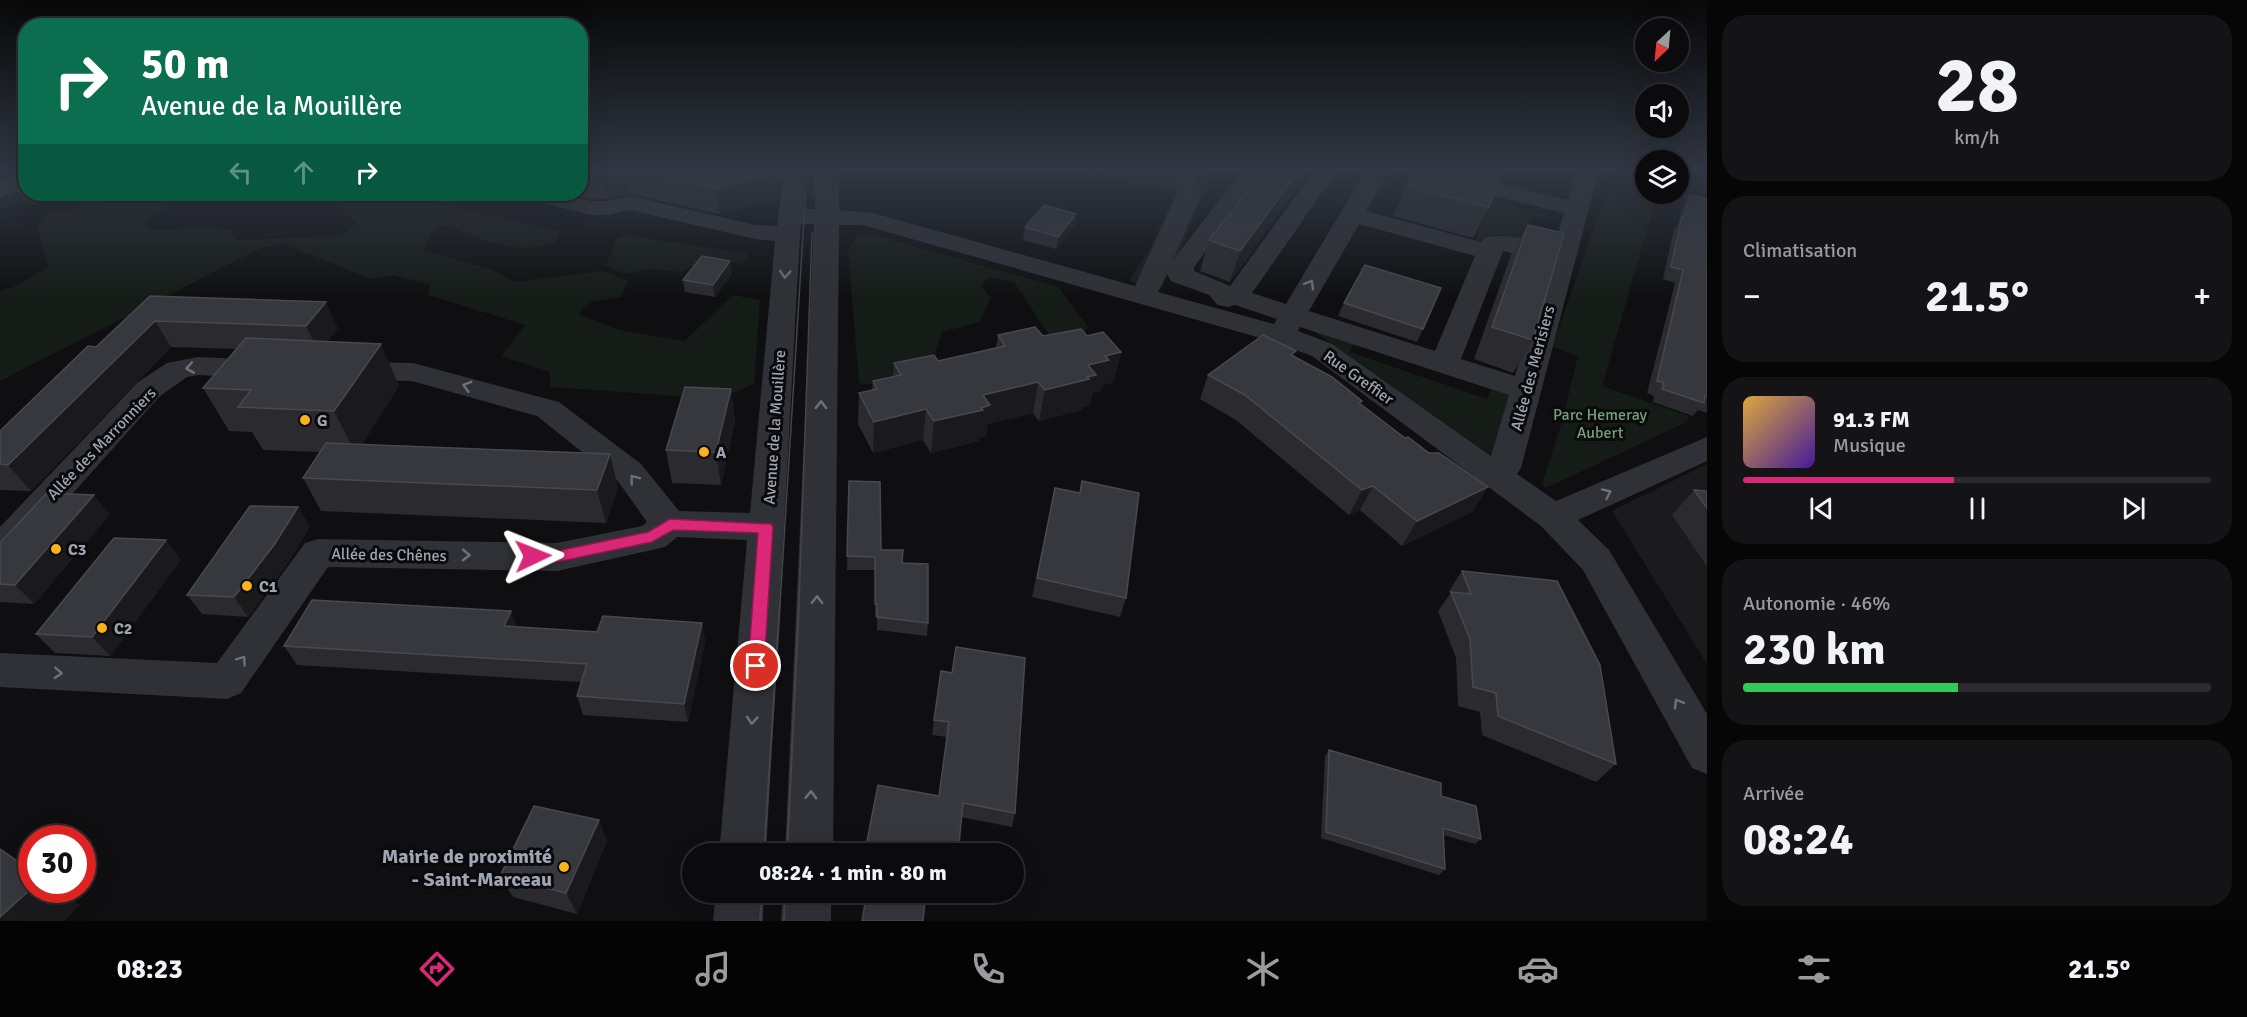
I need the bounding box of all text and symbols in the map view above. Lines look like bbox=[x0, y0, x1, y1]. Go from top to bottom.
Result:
north arrow bbox=[1635, 18, 1689, 72]
map controls bbox=[1635, 18, 1689, 204]
text: 28 bbox=[1935, 38, 2019, 134]
text: 50 m bbox=[141, 39, 230, 90]
icon: right bbox=[42, 42, 120, 120]
button: sound bbox=[1635, 84, 1689, 138]
text: Avenue de la Mouillère bbox=[141, 90, 402, 123]
text: km/h bbox=[1954, 125, 2000, 150]
button: layers bbox=[1635, 150, 1689, 204]
icon: left bbox=[224, 156, 257, 189]
icon: ahead bbox=[287, 156, 320, 189]
icon: right bbox=[350, 156, 383, 189]
text: Climatisation bbox=[1743, 238, 1857, 263]
text: 21.5° bbox=[1925, 269, 2029, 324]
one-way arrow bbox=[779, 270, 792, 279]
text: − bbox=[1743, 276, 1761, 317]
text: + bbox=[2193, 276, 2211, 317]
one-way arrow bbox=[1302, 280, 1314, 290]
street label: Allée des Merisiers bbox=[1507, 303, 1559, 433]
street label: Rue Greffier bbox=[1319, 346, 1398, 409]
street label: Avenue de la Mouillère bbox=[760, 349, 790, 505]
one-way arrow bbox=[185, 361, 195, 374]
one-way arrow bbox=[462, 381, 473, 393]
street label: Allée des Marronniers bbox=[43, 383, 161, 504]
one-way arrow bbox=[815, 401, 828, 410]
park label: Parc Hemeray Aubert bbox=[1553, 405, 1648, 443]
text: 91.3 FM bbox=[1833, 406, 1910, 433]
place label: G bbox=[317, 411, 327, 431]
marker: G bbox=[298, 413, 312, 427]
text: Musique bbox=[1833, 433, 1906, 458]
place label: A bbox=[716, 443, 727, 463]
marker: A bbox=[697, 445, 711, 459]
one-way arrow bbox=[630, 474, 641, 485]
one-way arrow bbox=[1600, 489, 1611, 501]
icon: previous bbox=[1805, 492, 1838, 525]
icon: pause bbox=[1961, 492, 1994, 525]
icon: next bbox=[2117, 492, 2150, 525]
position arrow bbox=[501, 524, 565, 588]
place label: C3 bbox=[68, 540, 86, 560]
marker: C3 bbox=[49, 542, 63, 556]
street label: Allée des Chênes bbox=[331, 544, 447, 566]
one-way arrow bbox=[462, 549, 471, 561]
place label: C1 bbox=[259, 577, 278, 597]
marker: C1 bbox=[240, 579, 254, 593]
text: Autonomie · 46% bbox=[1743, 591, 1890, 616]
one-way arrow bbox=[810, 596, 823, 605]
place label: C2 bbox=[114, 619, 132, 639]
marker: C2 bbox=[95, 621, 109, 635]
text: 230 km bbox=[1743, 622, 1886, 677]
pin bbox=[730, 640, 781, 691]
icon: arrive bbox=[739, 649, 772, 682]
one-way arrow bbox=[235, 656, 246, 667]
one-way arrow bbox=[54, 666, 63, 679]
one-way arrow bbox=[1674, 699, 1685, 710]
one-way arrow bbox=[746, 715, 759, 725]
text: Arrivée bbox=[1743, 781, 1804, 806]
one-way arrow bbox=[805, 791, 817, 800]
text: 08:24 bbox=[1743, 812, 1853, 867]
speed limit sign: 30 bbox=[18, 825, 96, 903]
place label: Mairie de proximité - Saint-Marceau bbox=[382, 844, 552, 892]
text: 08:24 · 1 min · 80 m bbox=[759, 859, 947, 886]
marker: Mairie de proximité - Saint-Marceau bbox=[557, 860, 571, 874]
icon: directions bbox=[416, 948, 458, 990]
icon: music bbox=[692, 948, 734, 990]
icon: phone bbox=[967, 948, 1009, 990]
icon: climate bbox=[1242, 948, 1284, 990]
icon: car bbox=[1517, 948, 1559, 990]
icon: filters bbox=[1793, 948, 1835, 990]
text: 08:23 bbox=[117, 953, 183, 986]
text: 21.5° bbox=[2068, 953, 2130, 986]

